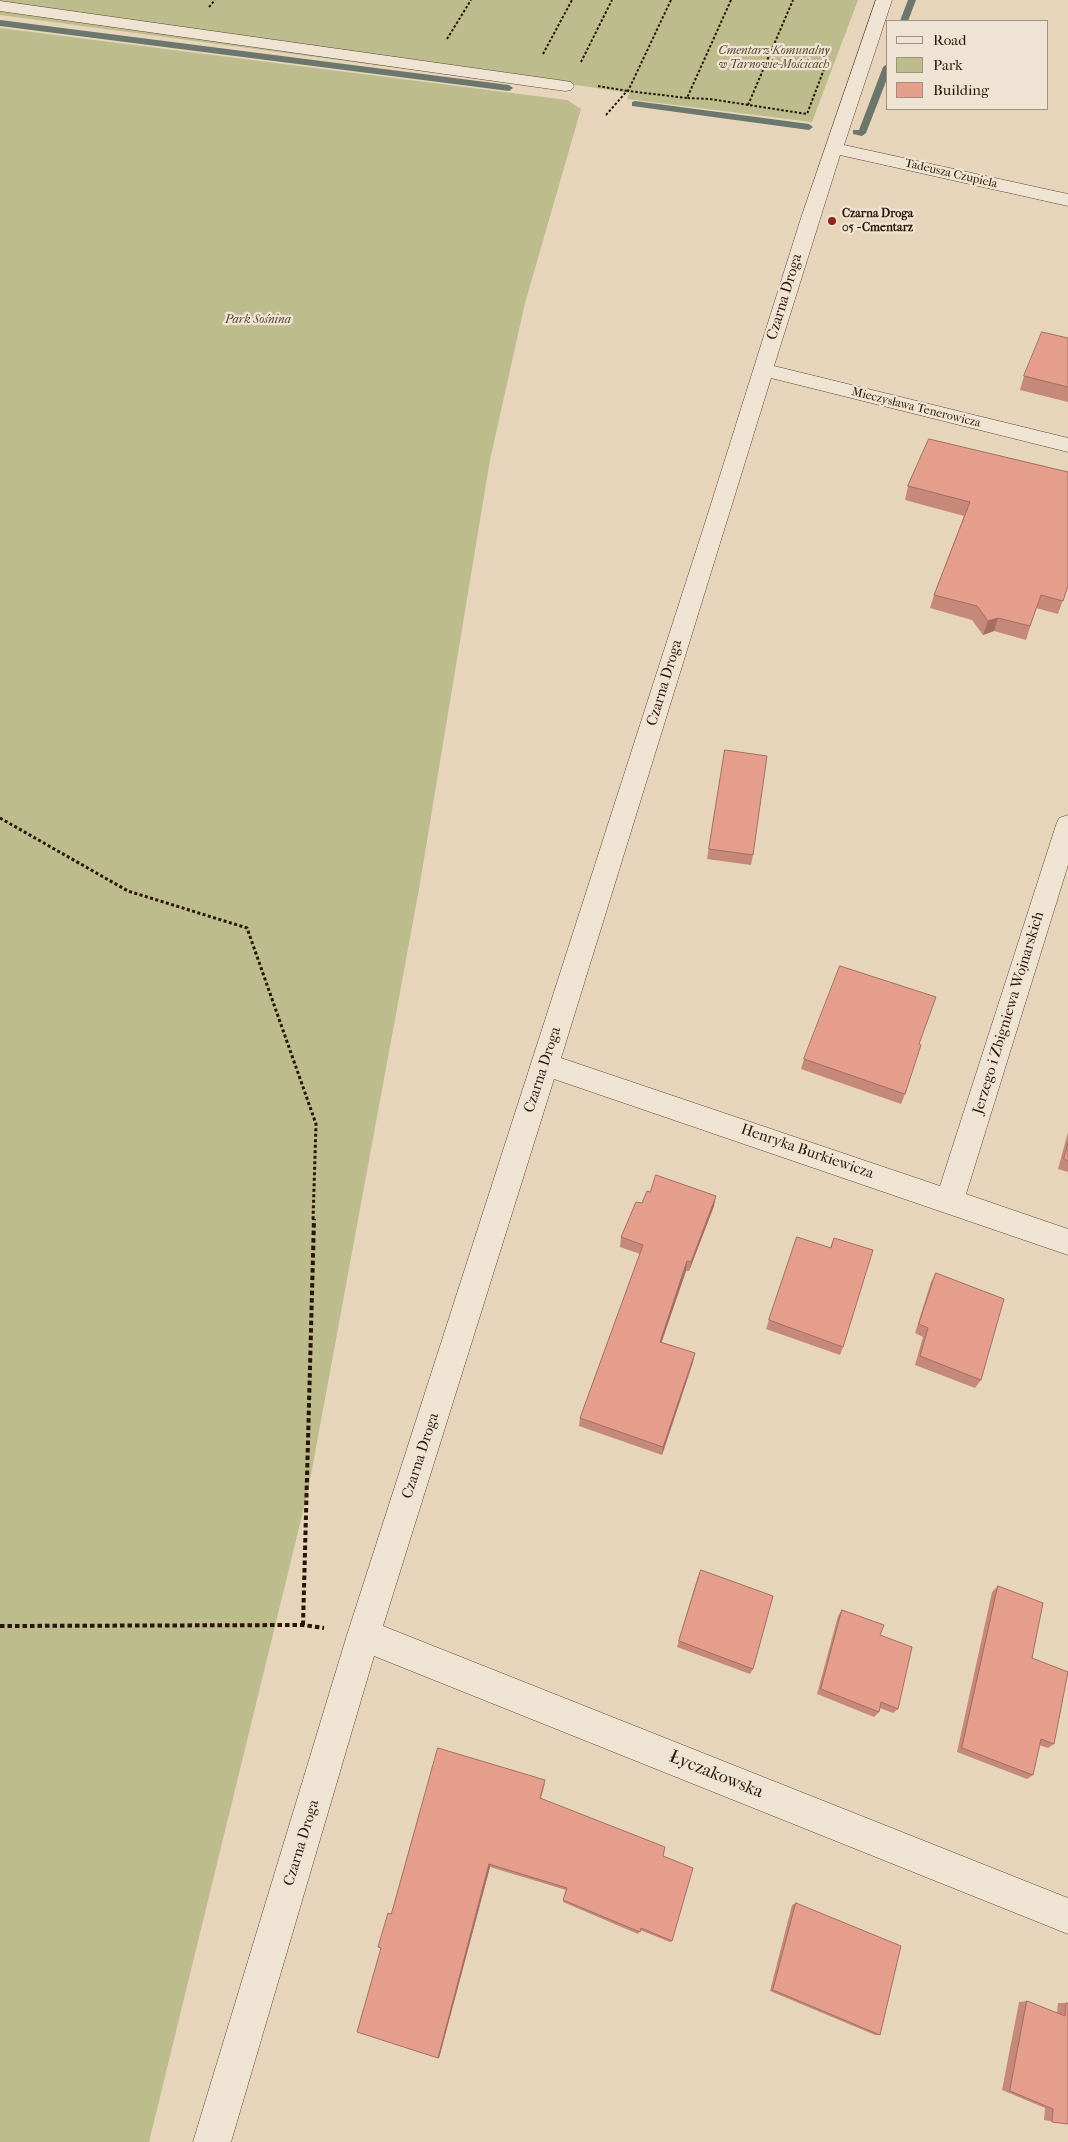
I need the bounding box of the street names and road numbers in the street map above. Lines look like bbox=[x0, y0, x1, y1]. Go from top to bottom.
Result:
street label: Tadeusza Czupiela bbox=[903, 156, 999, 192]
street label: Czarna Droga bbox=[763, 252, 807, 342]
street label: Mieczysława Tenerowicza bbox=[850, 385, 982, 431]
street label: Czarna Droga bbox=[643, 638, 687, 728]
street label: Jerzego i Zbigniewa Wojnarskich bbox=[970, 909, 1048, 1117]
street label: Czarna Droga bbox=[521, 1025, 565, 1115]
street label: Henryka Burkiewicza bbox=[738, 1121, 876, 1183]
street label: Czarna Droga bbox=[399, 1411, 443, 1501]
street label: Łyczakowska bbox=[666, 1746, 766, 1804]
street label: Czarna Droga bbox=[280, 1798, 324, 1888]

